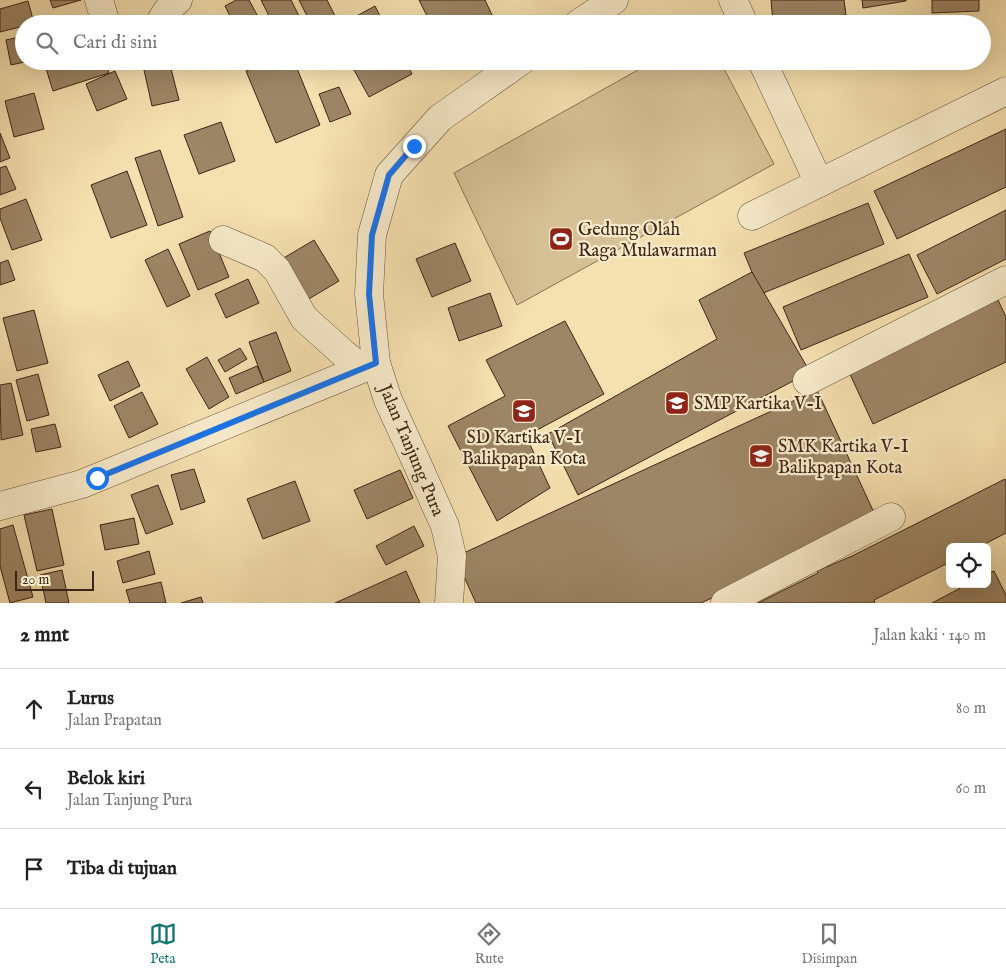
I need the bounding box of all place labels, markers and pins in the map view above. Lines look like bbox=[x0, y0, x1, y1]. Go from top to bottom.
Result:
place label: Gedung Olah Raga Mulawarman bbox=[578, 219, 717, 263]
sports icon: Gedung Olah Raga Mulawarman bbox=[548, 226, 574, 252]
school or university icon: SMP Kartika V-I bbox=[664, 390, 690, 416]
place label: SMP Kartika V-I bbox=[694, 393, 822, 416]
school or university icon: SD Kartika V-I Balikpapan Kota bbox=[511, 398, 537, 424]
place label: SD Kartika V-I Balikpapan Kota bbox=[462, 427, 586, 471]
place label: SMK Kartika V-I Balikpapan Kota bbox=[778, 436, 909, 480]
school or university icon: SMK Kartika V-I Balikpapan Kota bbox=[748, 443, 774, 469]

